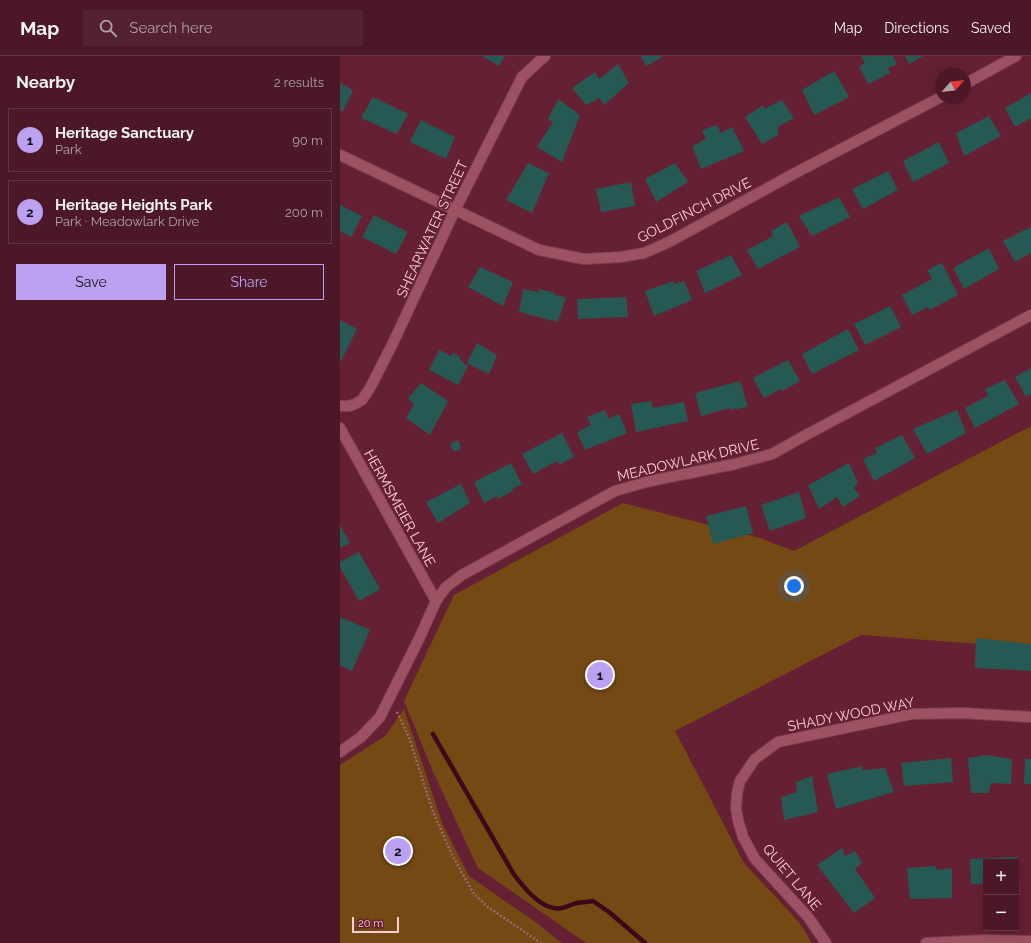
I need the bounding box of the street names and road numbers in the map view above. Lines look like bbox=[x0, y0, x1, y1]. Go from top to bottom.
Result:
street label: SHEARWATER STREET bbox=[393, 157, 471, 300]
street label: GOLDFINCH DRIVE bbox=[634, 174, 754, 246]
street label: MEADOWLARK DRIVE bbox=[616, 436, 760, 484]
street label: HERMSMEIER LANE bbox=[361, 447, 439, 569]
street label: SHADY WOOD WAY bbox=[786, 694, 916, 734]
street label: QUIET LANE bbox=[760, 841, 824, 913]

